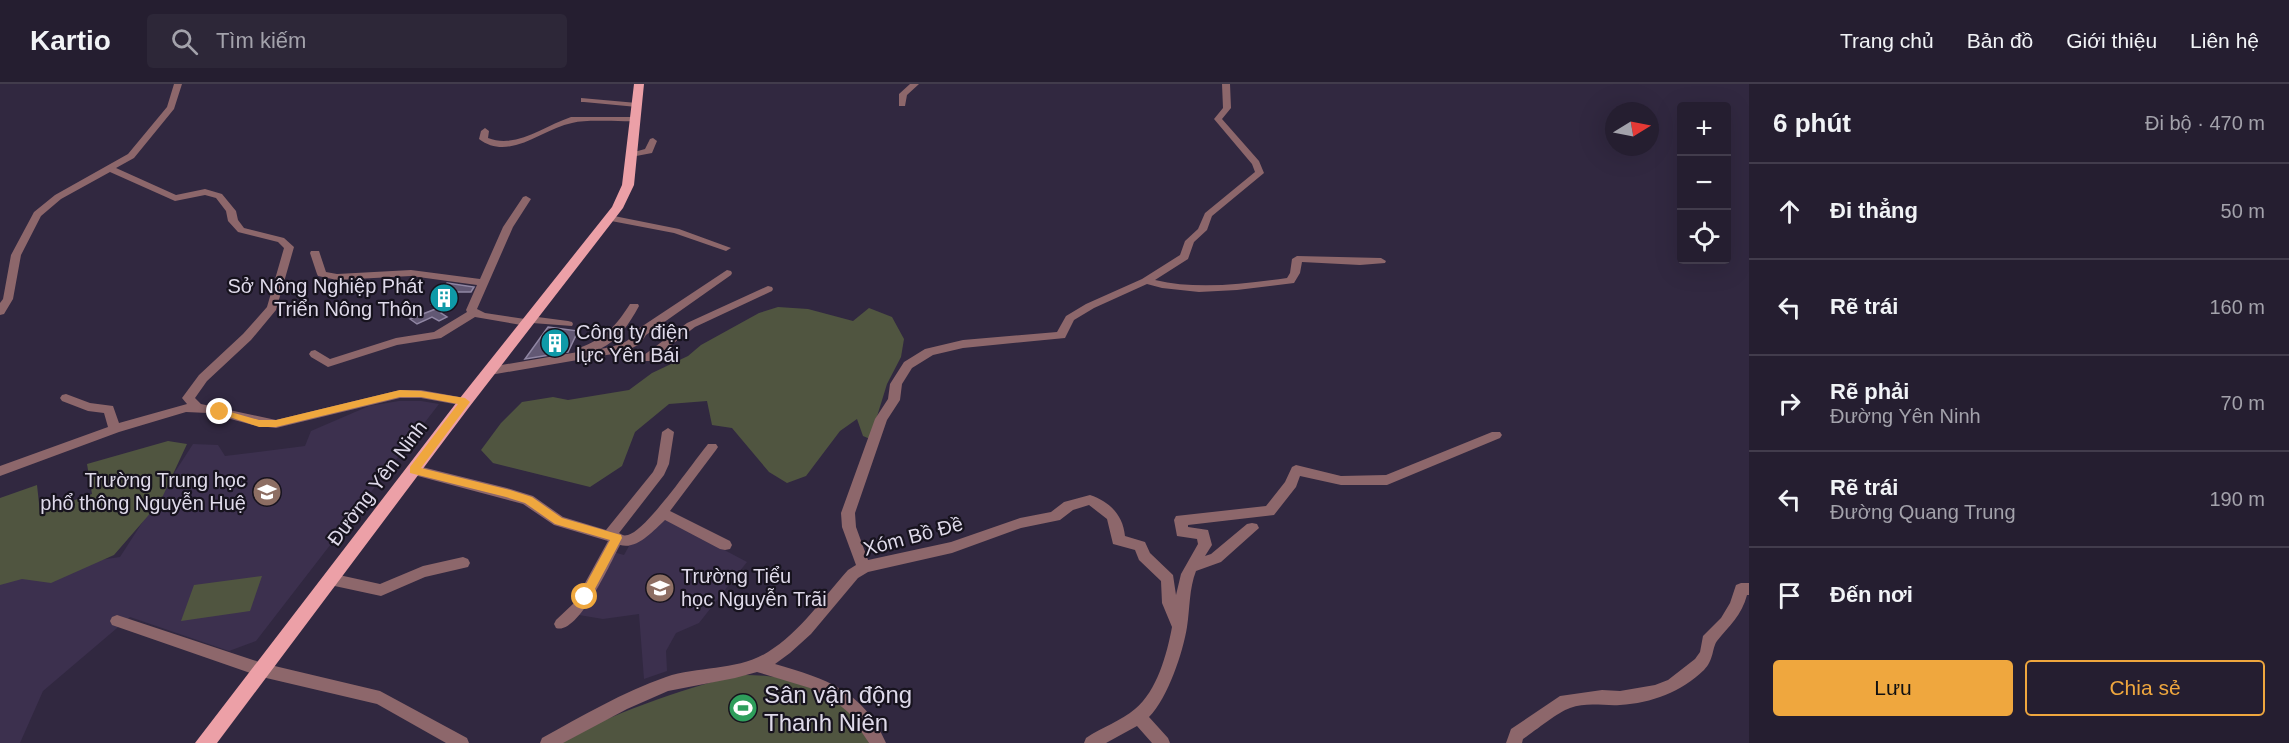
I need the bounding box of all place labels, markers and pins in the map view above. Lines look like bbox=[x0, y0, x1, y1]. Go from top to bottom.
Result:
place label: Sở Nông Nghiệp Phát Triển Nông Thôn bbox=[228, 275, 423, 320]
building icon: Sở Nông Nghiệp Phát Triển Nông Thôn bbox=[428, 282, 460, 314]
place label: Công ty điện lực Yên Bái bbox=[576, 321, 688, 366]
building icon: Công ty điện lực Yên Bái bbox=[539, 327, 571, 359]
place label: Trường Trung học phổ thông Nguyễn Huệ bbox=[40, 469, 246, 514]
school or university icon: Trường Trung học phổ thông Nguyễn Huệ bbox=[251, 476, 283, 508]
place label: Trường Tiểu học Nguyễn Trãi bbox=[681, 565, 827, 610]
school or university icon: Trường Tiểu học Nguyễn Trãi bbox=[644, 572, 676, 604]
place label: Sân vận động Thanh Niên bbox=[764, 681, 912, 736]
sports icon: Sân vận động Thanh Niên bbox=[727, 692, 759, 724]

